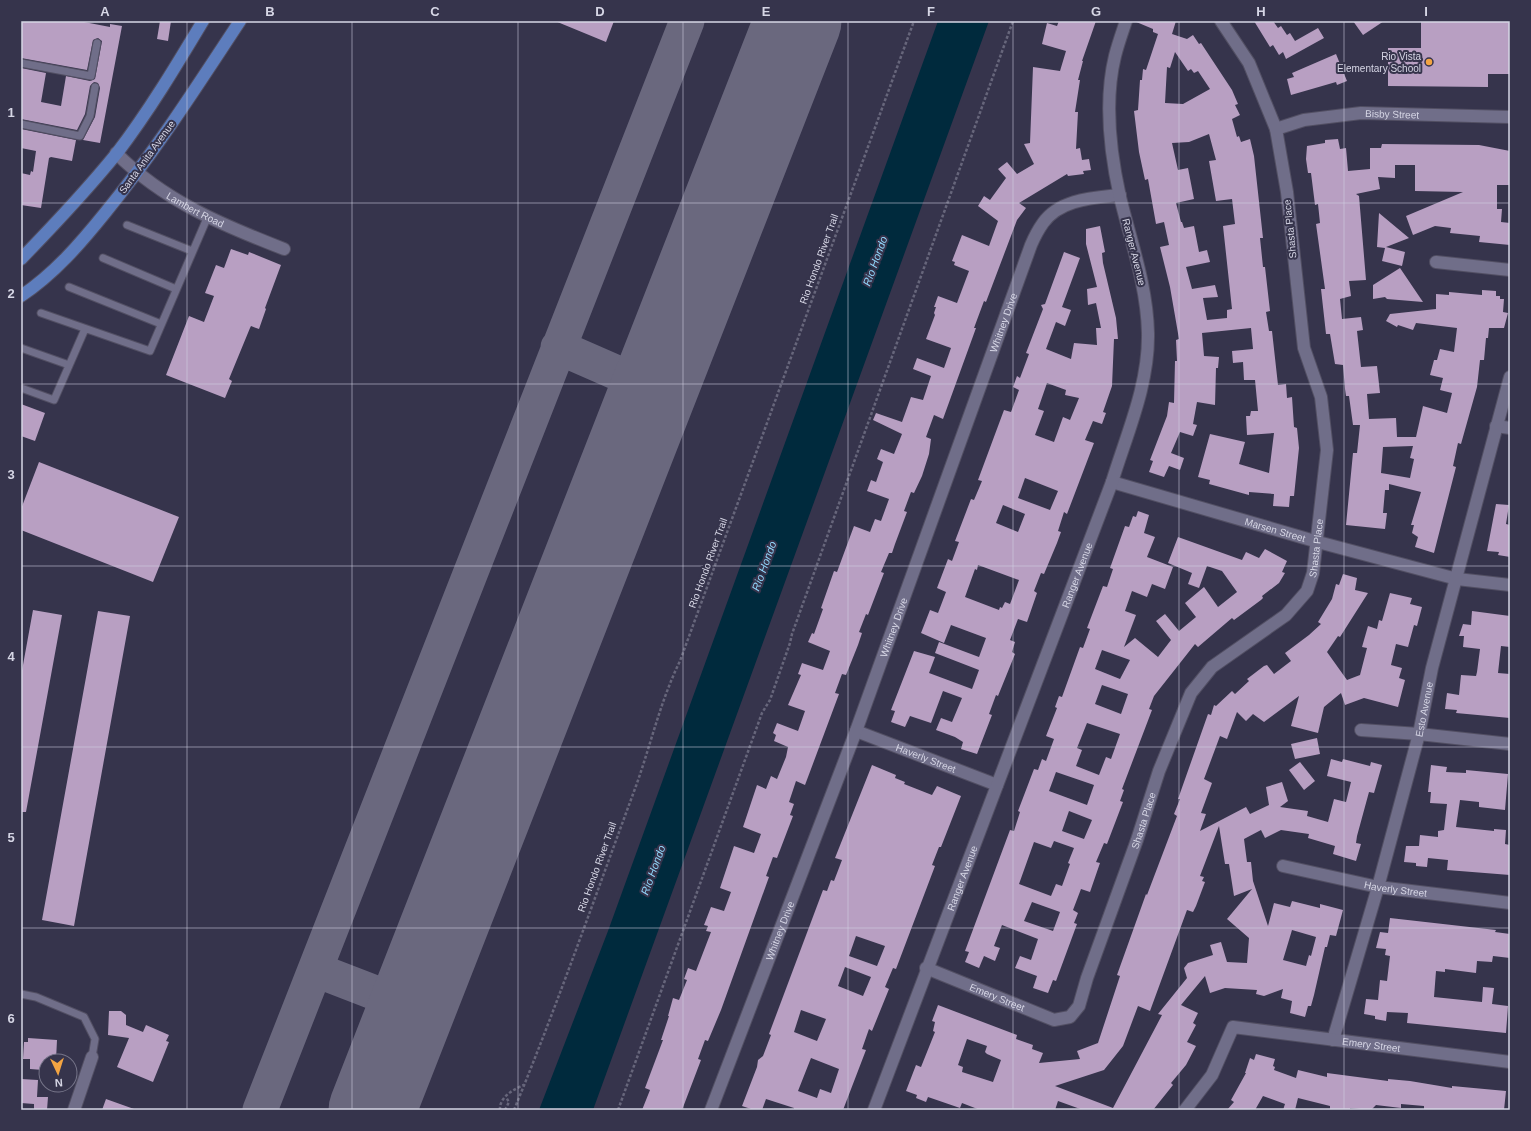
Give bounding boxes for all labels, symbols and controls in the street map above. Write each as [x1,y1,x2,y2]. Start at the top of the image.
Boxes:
text: A [100,4,110,19]
text: B [265,4,275,19]
text: C [430,4,440,19]
text: D [595,4,605,19]
text: E [762,4,771,19]
text: F [927,4,935,19]
text: G [1091,4,1101,19]
text: H [1256,4,1266,19]
text: I [1424,4,1428,19]
place label: Rio Vista Elementary School [1337,51,1421,74]
marker: Rio Vista Elementary School [1424,57,1434,67]
text: 1 [7,105,15,120]
street label: Bisby Street [1365,108,1419,120]
street label: Santa Anita Avenue [117,118,177,195]
street label: Lambert Road [165,190,226,229]
street label: Shasta Place [1281,199,1299,259]
street label: Rio Hondo River Trail [798,212,840,306]
street label: Ranger Avenue [1120,217,1148,287]
water label: Rio Hondo [860,235,890,287]
text: 2 [7,286,15,301]
street label: Whitney Drive [987,291,1019,354]
text: 3 [7,467,15,482]
street label: Marsen Street [1244,515,1307,544]
street label: Rio Hondo River Trail [687,516,729,610]
street label: Shasta Place [1306,518,1325,579]
water label: Rio Hondo [749,540,779,592]
street label: Ranger Avenue [1059,541,1094,609]
street label: Whitney Drive [878,596,909,658]
text: 4 [7,649,15,664]
street label: Esto Avenue [1413,680,1435,738]
street label: Haverly Street [894,741,958,774]
street label: Shasta Place [1129,790,1158,850]
street label: Rio Hondo River Trail [576,820,618,914]
text: 5 [7,830,15,845]
water label: Rio Hondo [638,844,668,896]
street label: Ranger Avenue [945,844,979,912]
street label: Haverly Street [1363,879,1428,898]
street label: Whitney Drive [763,899,796,962]
street label: Emery Street [968,981,1027,1013]
text: 6 [7,1011,15,1026]
street label: Emery Street [1342,1035,1401,1054]
north arrow [38,1053,78,1093]
text: N [54,1077,63,1089]

